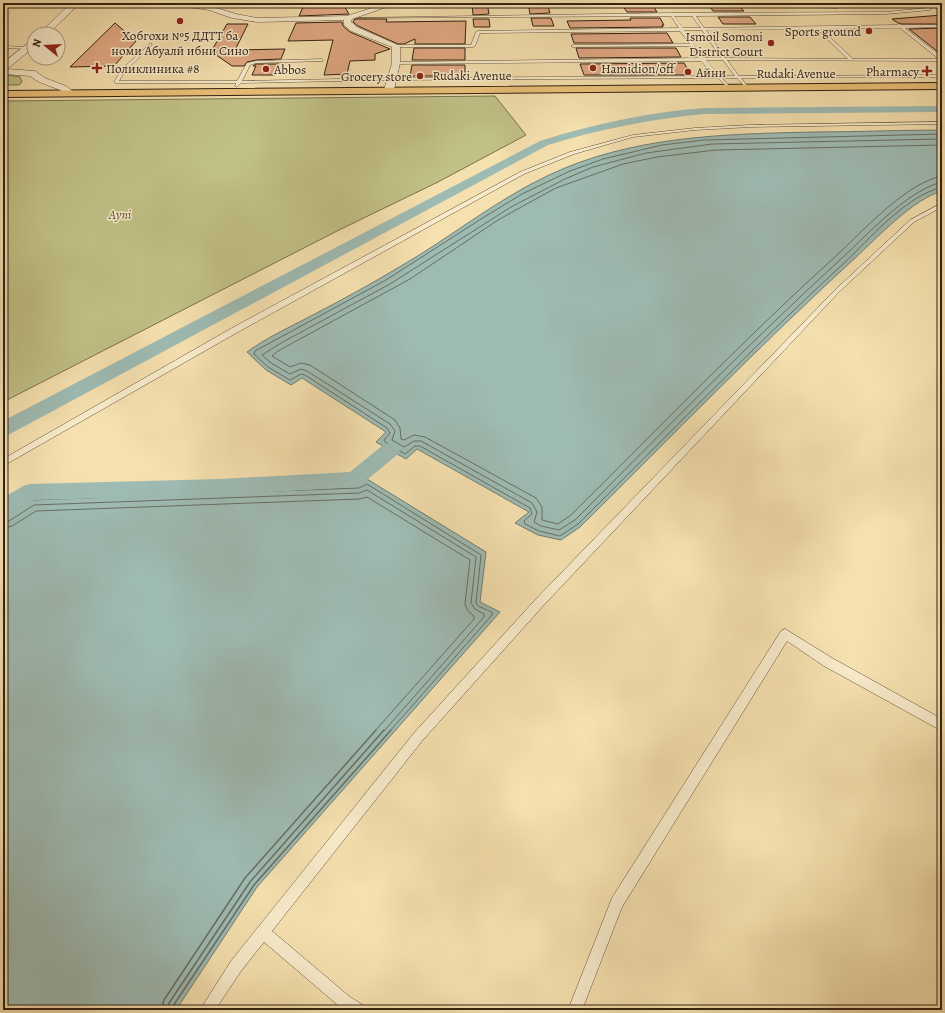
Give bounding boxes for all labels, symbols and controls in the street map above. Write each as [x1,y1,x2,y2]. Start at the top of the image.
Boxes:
marker: Хобгохи №5 ДДТТ ба номи Абуалй ибни Сино [175,16,185,26]
place label: Sports ground [785,23,861,40]
north arrow [26,26,66,66]
marker: Sports ground [864,26,874,36]
place label: Хобгохи №5 ДДТТ ба номи Абуалй ибни Сино [111,27,249,59]
place label: Ismoil Somoni District Court [685,28,764,60]
text: N [29,37,45,49]
marker: Ismoil Somoni District Court [766,38,776,48]
place label: Поликлиника #8 [106,60,199,77]
place label: Hamidion/off [601,60,676,77]
place label: Abbos [273,61,306,78]
marker: Поликлиника #8 [91,62,103,74]
marker: Hamidion/off [588,63,598,73]
place label: Pharmacy [866,63,919,80]
marker: Abbos [261,64,271,74]
place label: Айни [695,64,727,81]
street label: Rudaki Avenue [756,65,836,82]
marker: Pharmacy [922,66,932,76]
street label: Rudaki Avenue [432,67,512,84]
marker: Айни [683,67,693,77]
place label: Grocery store [341,68,412,85]
marker: Grocery store [415,71,425,81]
park label: Ayni [108,206,132,223]

